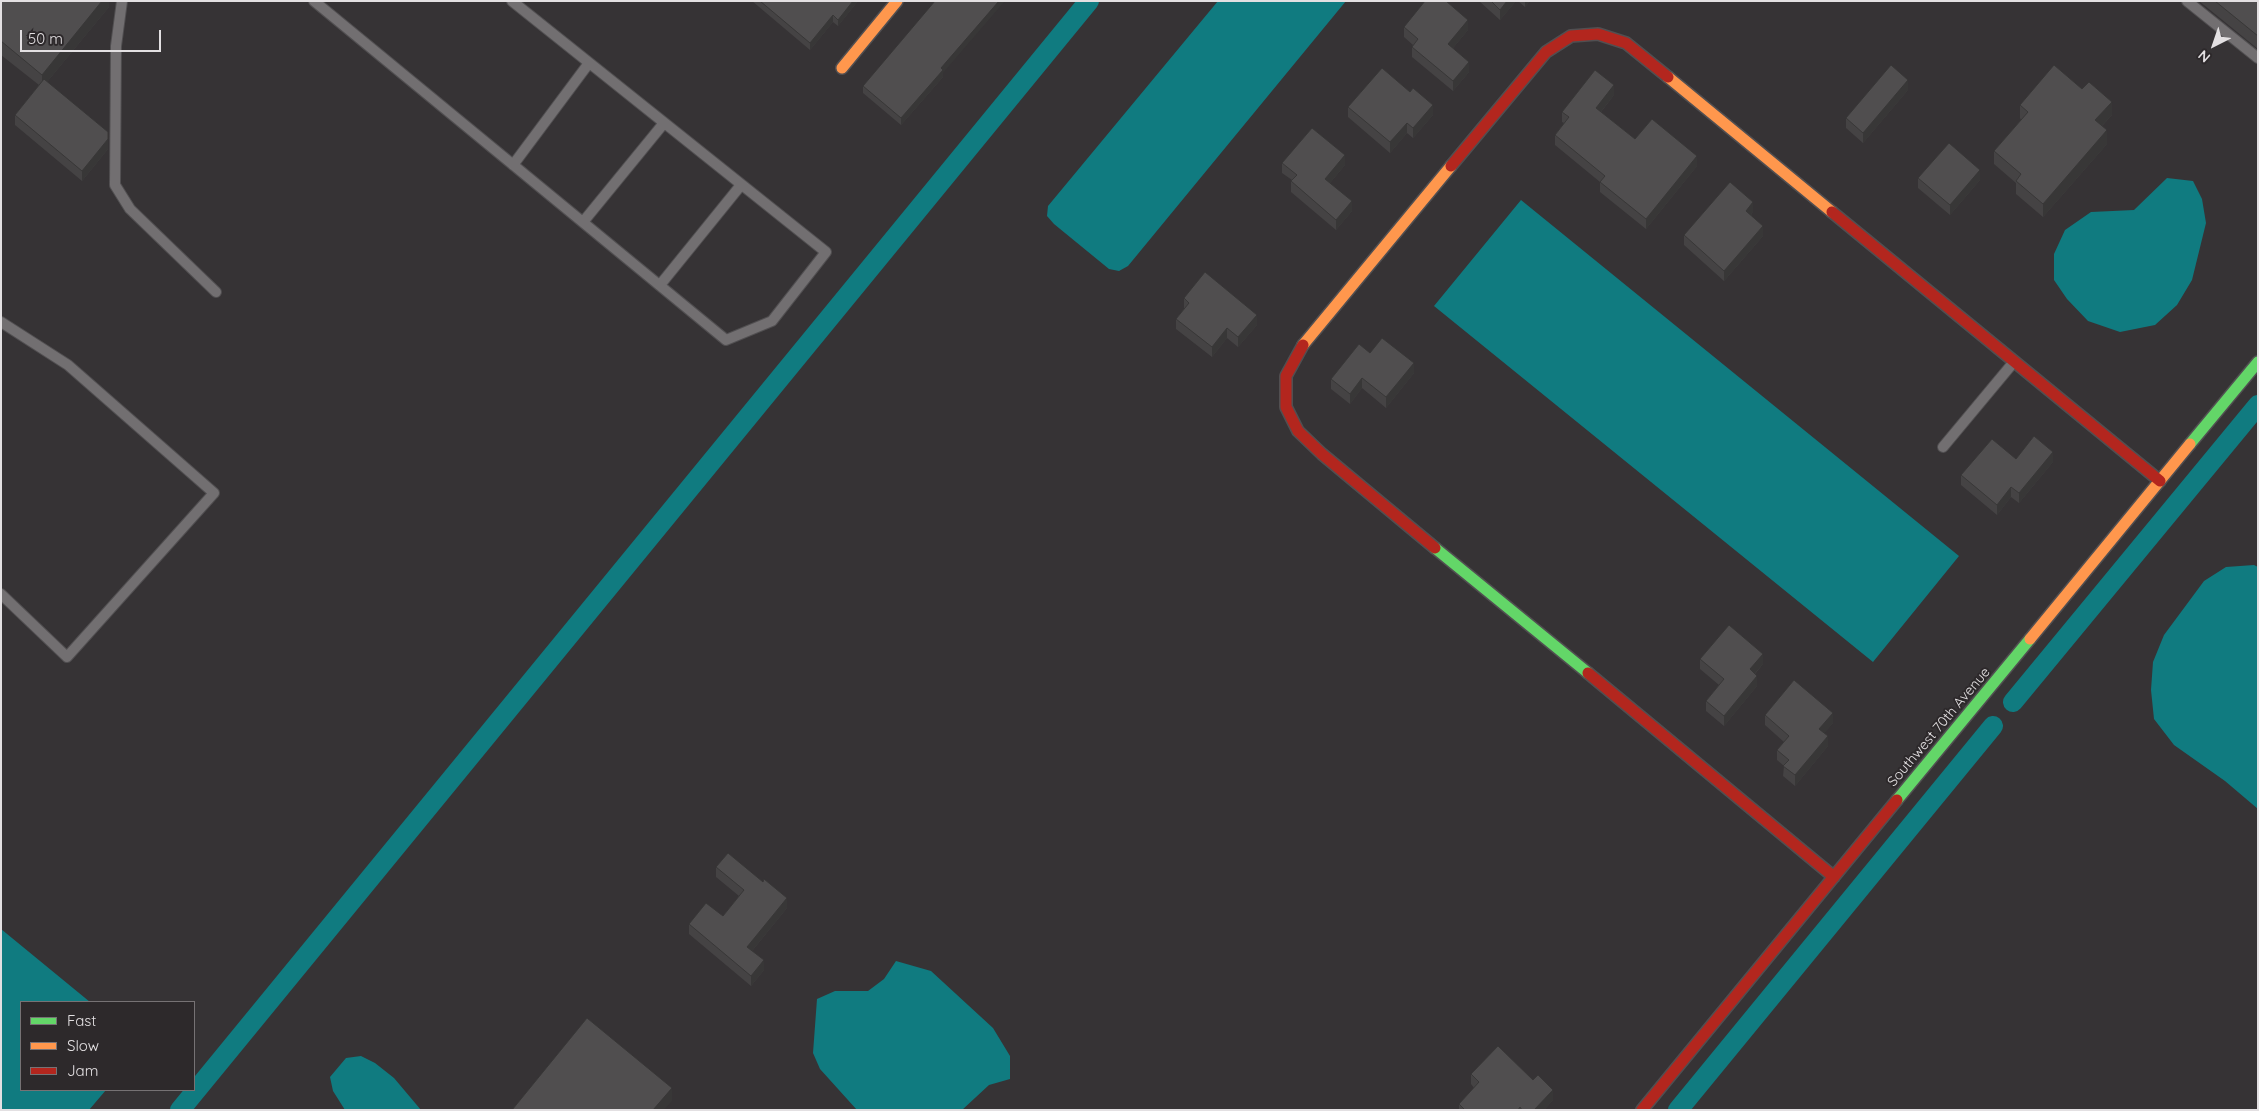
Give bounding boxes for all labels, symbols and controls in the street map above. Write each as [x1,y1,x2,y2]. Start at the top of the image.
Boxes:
scale bar [22,20,164,52]
north arrow [2189,20,2239,70]
text: 50 m [28,29,63,48]
text: N [2194,46,2214,66]
street label: Southwest 70th Avenue [1884,664,1994,790]
legend [20,1001,195,1091]
text: Fast [67,1011,96,1030]
text: Slow [67,1036,99,1055]
text: Jam [67,1061,98,1080]

